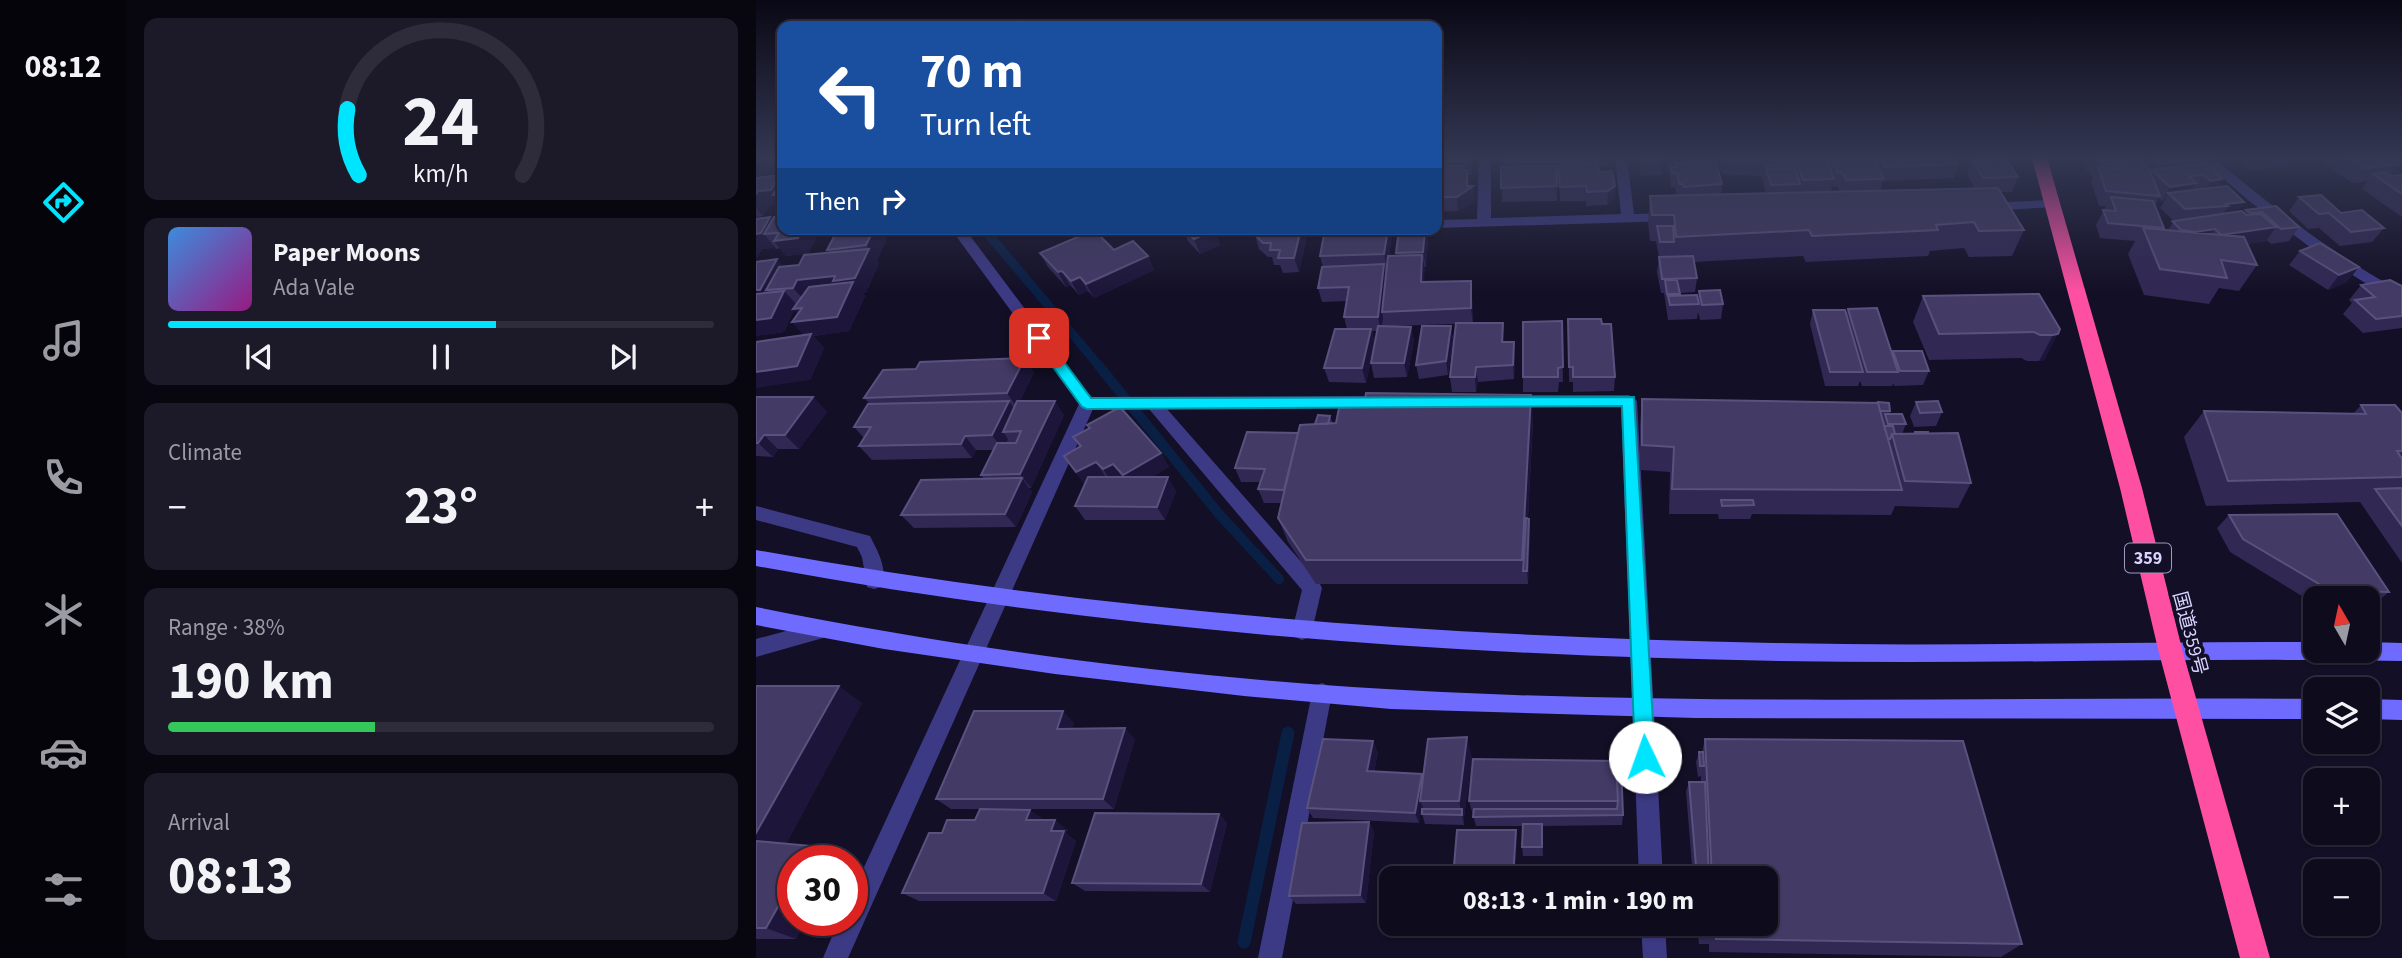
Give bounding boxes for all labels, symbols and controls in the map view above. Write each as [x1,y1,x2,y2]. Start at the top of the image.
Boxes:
text: 70 m [920,37,1024,107]
text: 08:12 [24,44,102,90]
icon: left [805,49,896,140]
text: 24 [403,70,479,174]
text: Turn left [920,102,1031,148]
text: km/h [413,156,469,192]
icon: directions [39,178,88,227]
icon: right [874,182,912,220]
text: Then [805,183,860,220]
text: Paper Moons [273,234,420,271]
text: Ada Vale [273,271,355,304]
pin [1009,308,1069,368]
icon: music [39,316,88,365]
icon: arrive [1020,319,1058,357]
icon: previous [240,338,278,376]
icon: pause [422,338,460,376]
icon: next [604,338,642,376]
text: Climate [168,436,242,469]
icon: phone [39,453,88,502]
text: 23° [404,470,478,544]
text: − [168,481,187,535]
text: + [695,481,714,535]
road number: 359 [2125,544,2171,572]
north arrow [2303,586,2380,663]
map controls [2303,586,2380,936]
street label: 国道359号 [2165,589,2214,678]
icon: climate [39,590,88,639]
text: Range · 38% [168,611,285,644]
text: 190 km [168,645,334,719]
button: layers [2303,677,2380,754]
position arrow [1608,720,1682,794]
icon: car [39,728,88,777]
button: + [2303,768,2380,845]
text: Arrival [168,806,230,839]
text: 08:13 [168,840,293,914]
speed limit sign: 30 [777,845,868,936]
button: − [2303,859,2380,936]
icon: filters [39,865,88,914]
text: 08:13 · 1 min · 190 m [1463,882,1694,919]

